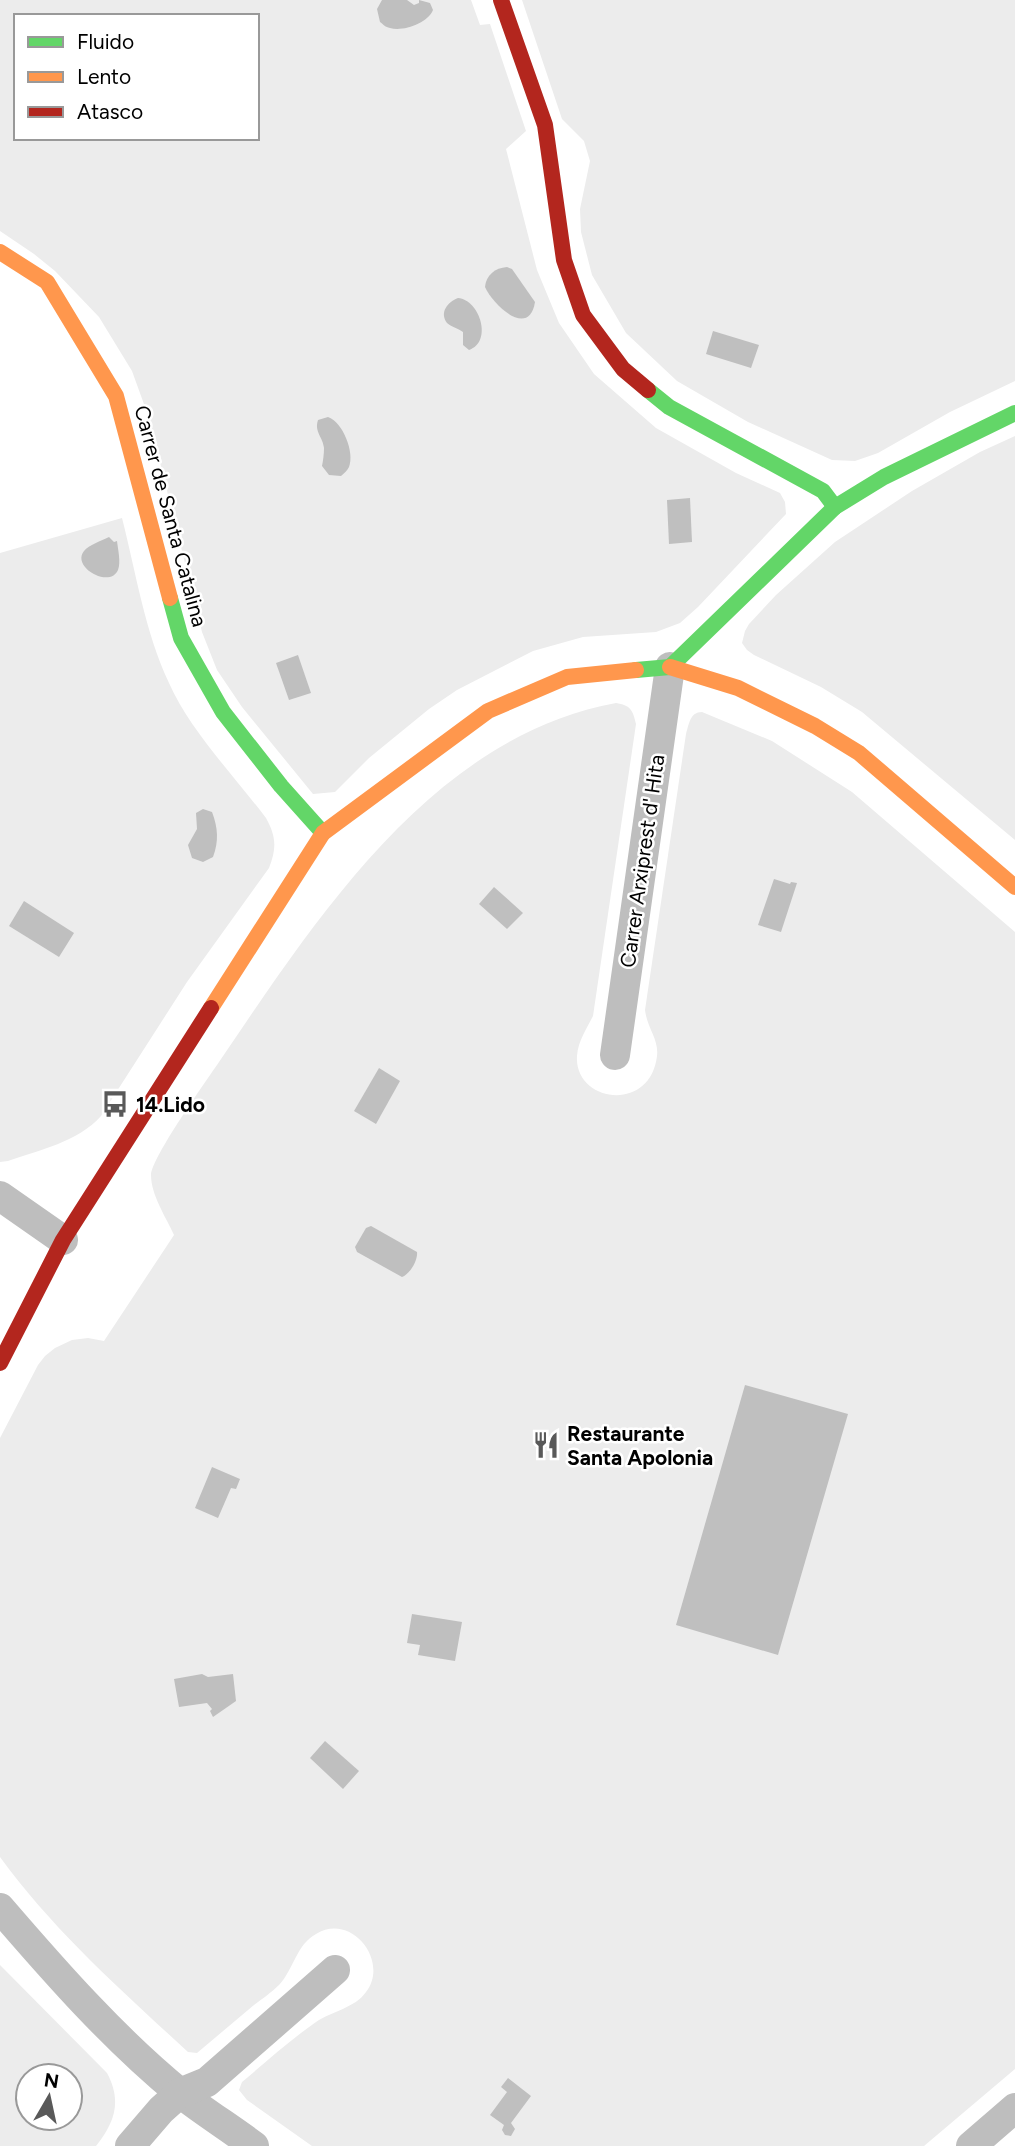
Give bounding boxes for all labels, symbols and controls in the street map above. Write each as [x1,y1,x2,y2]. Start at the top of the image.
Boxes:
legend [14,14,259,140]
text: Fluido [77,29,134,54]
text: Lento [77,64,131,89]
text: Atasco [77,99,143,124]
street label: Carrer de Santa Catalina [129,403,213,629]
street label: Carrer Arxiprest d' Hita [615,753,669,969]
bus stop icon: 14.Lido [100,1089,130,1119]
place label: 14.Lido [136,1092,205,1117]
place label: Restaurante Santa Apolonia [567,1421,713,1470]
restaurant icon: Restaurante Santa Apolonia [531,1430,561,1460]
north arrow [14,2062,84,2132]
text: N [43,2068,61,2093]

